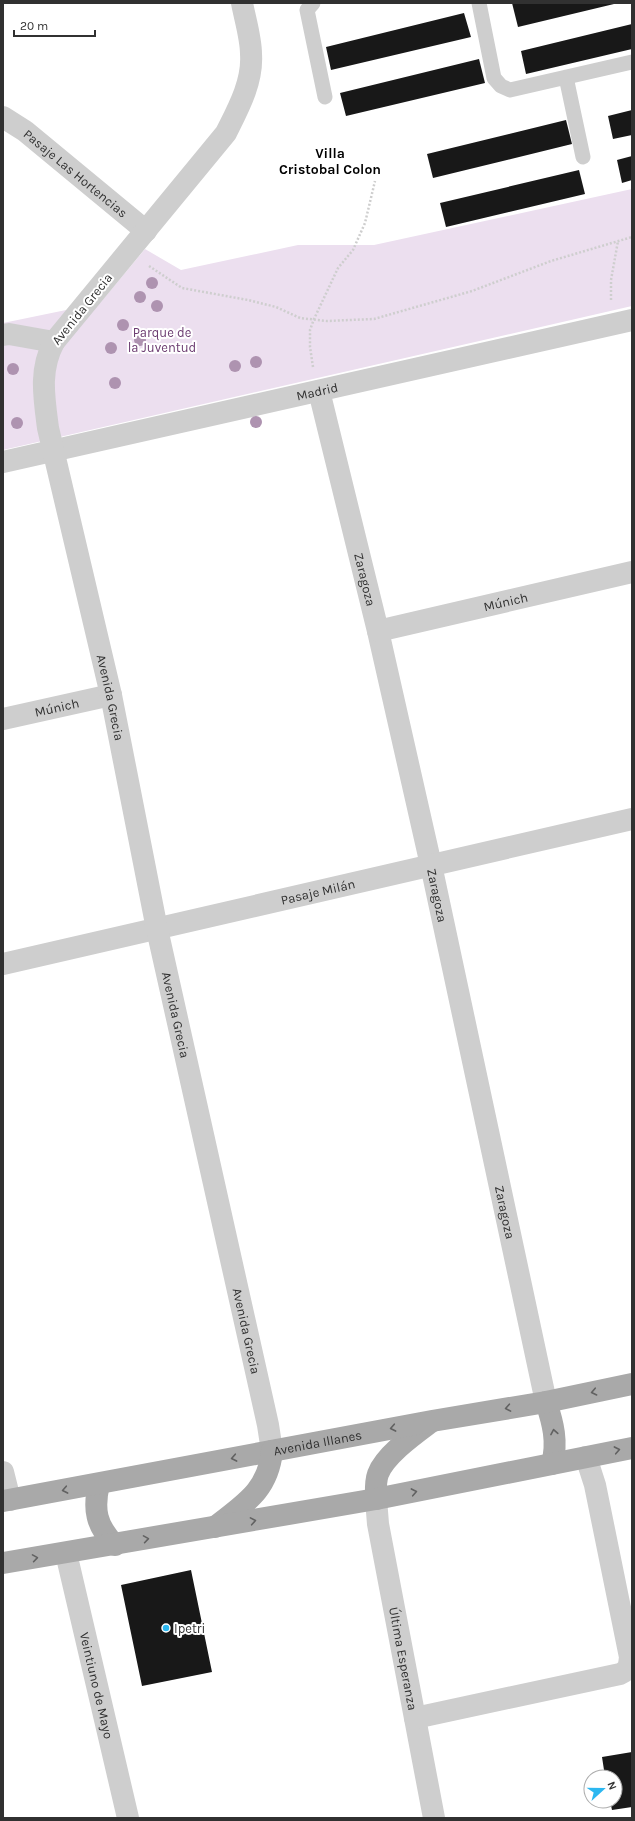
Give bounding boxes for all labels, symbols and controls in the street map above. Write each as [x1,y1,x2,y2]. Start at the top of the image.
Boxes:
scale bar [14,12,95,38]
text: 20 m [20,19,48,33]
street label: Pasaje Las Hortencias [21,126,131,220]
district label: Villa Cristobal Colon [279,145,381,178]
street label: Avenida Grecia [49,270,115,348]
park label: Parque de la Juventud [128,325,196,355]
street label: Madrid [295,379,339,403]
street label: Zaragoza [352,551,379,608]
street label: Múnich [482,589,529,614]
street label: Avenida Grecia [94,653,127,742]
street label: Múnich [33,695,80,719]
street label: Zaragoza [424,867,451,923]
street label: Pasaje Milán [279,876,356,907]
street label: Avenida Grecia [159,970,193,1059]
street label: Zaragoza [492,1184,518,1240]
street label: Avenida Grecia [230,1287,264,1375]
one-way arrow [591,1387,597,1395]
one-way arrow [505,1403,511,1412]
one-way arrow [390,1424,397,1432]
street label: Avenida Illanes [272,1427,363,1458]
one-way arrow [550,1429,559,1435]
one-way arrow [614,1447,620,1455]
one-way arrow [231,1454,237,1462]
one-way arrow [62,1485,68,1494]
one-way arrow [411,1488,417,1496]
one-way arrow [250,1518,256,1526]
one-way arrow [143,1536,149,1544]
one-way arrow [32,1554,38,1563]
street label: Última Esperanza [386,1605,421,1711]
place label: Ipetri [174,1621,205,1636]
marker: Ipetri [161,1623,171,1633]
street label: Veintiuno de Mayo [77,1631,117,1740]
north arrow [583,1769,623,1809]
text: N [604,1780,619,1792]

